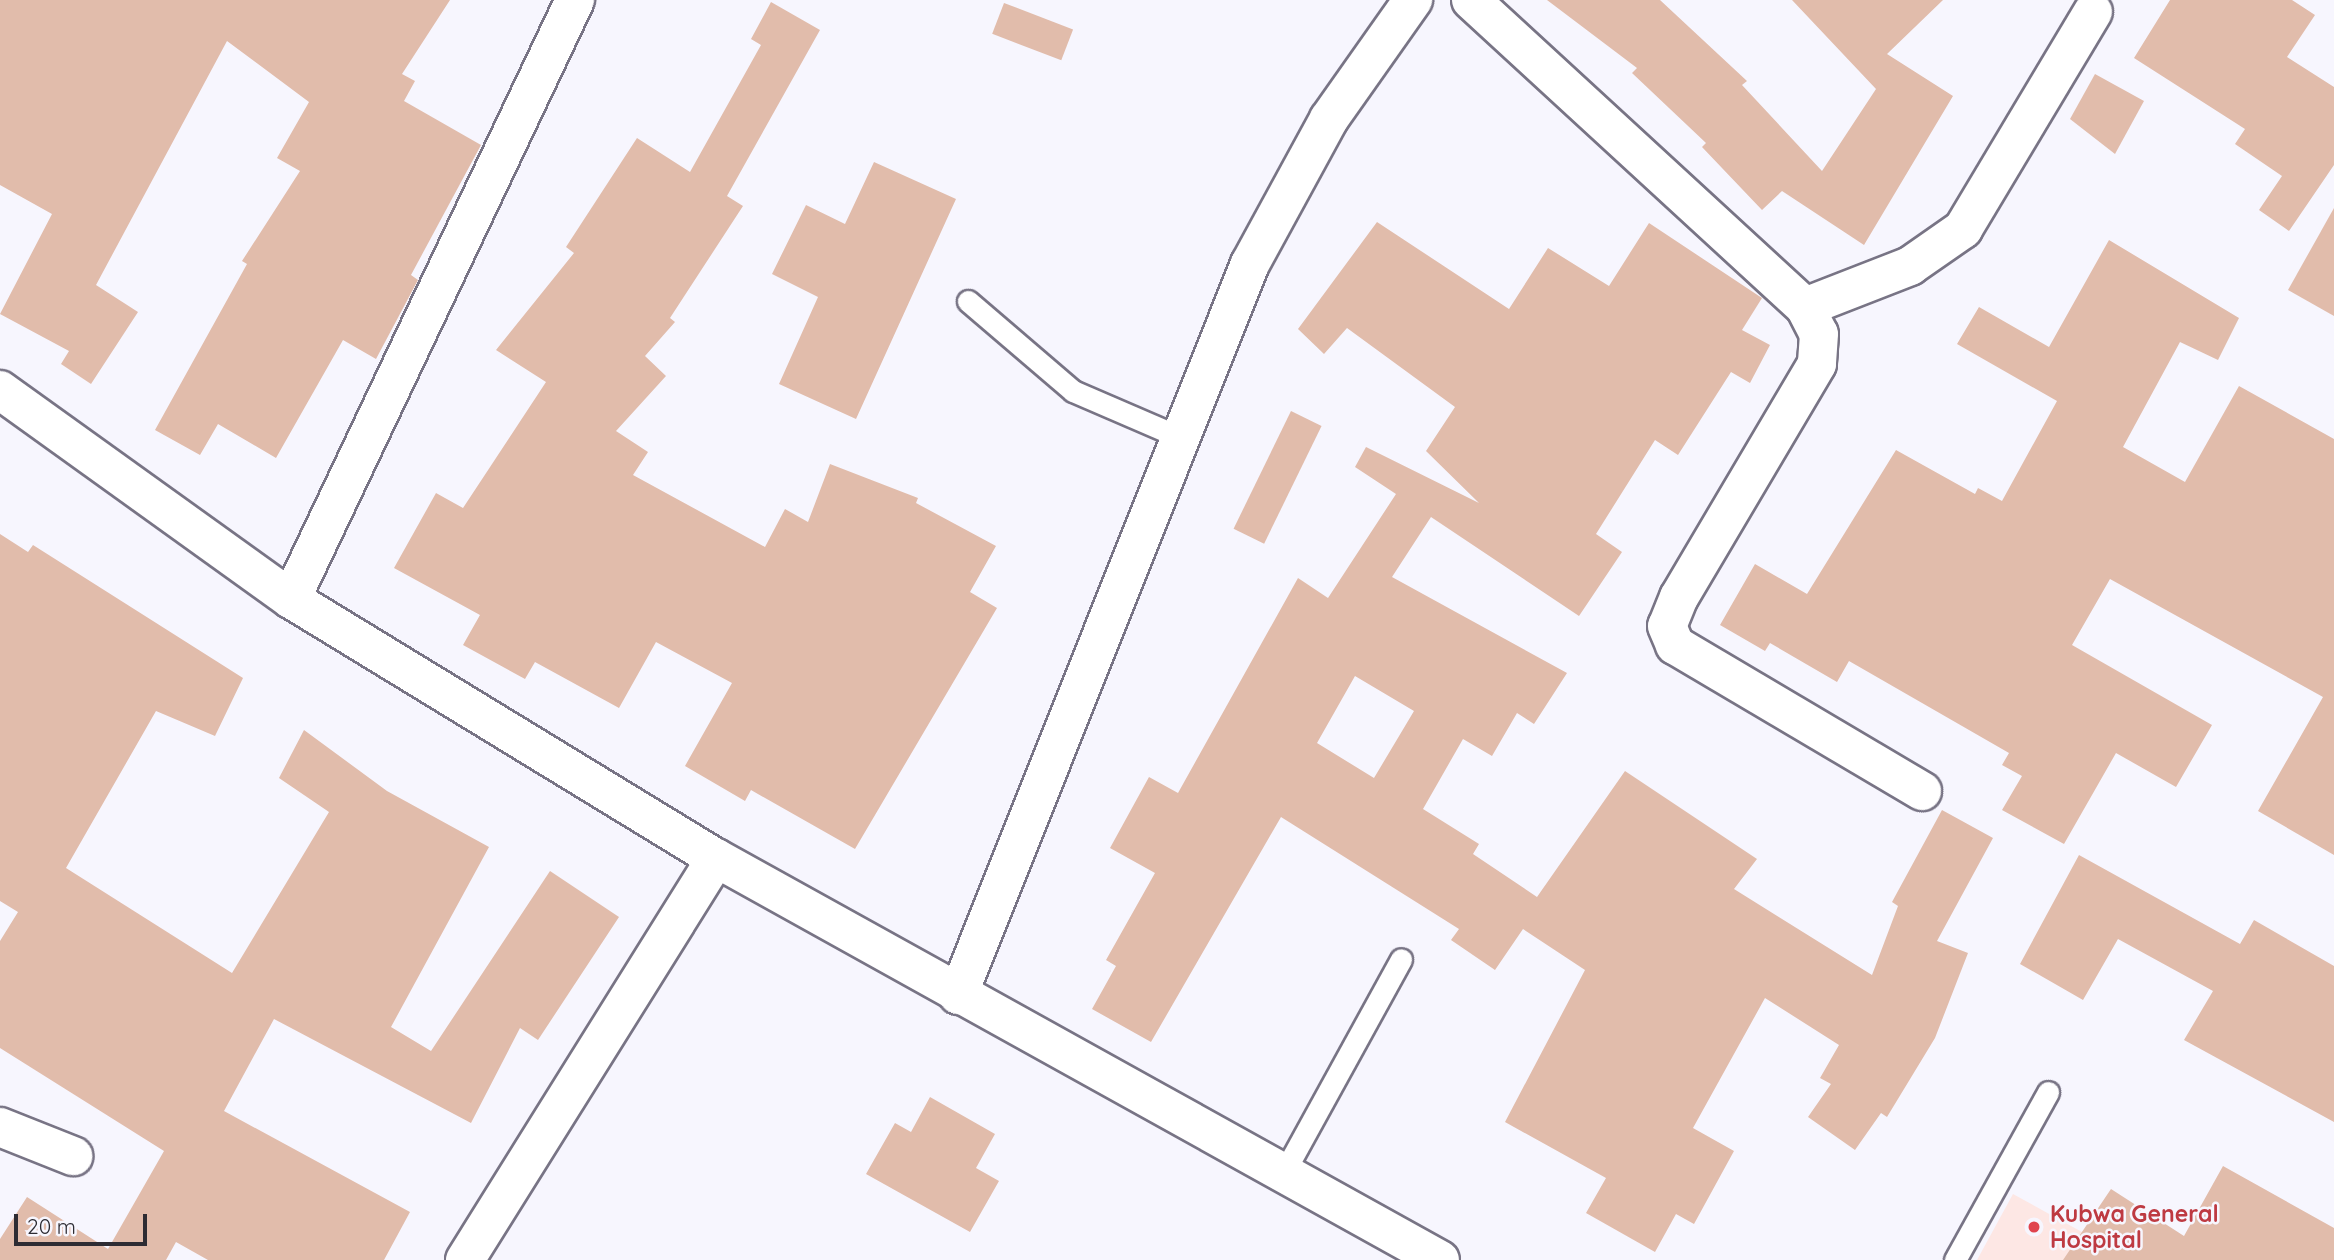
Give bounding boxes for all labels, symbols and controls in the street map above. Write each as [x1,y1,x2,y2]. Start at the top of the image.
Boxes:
scale bar [18,1200,150,1244]
place label: Kubwa General Hospital [2050,1200,2219,1254]
text: 20 m [27,1213,76,1239]
marker: Kubwa General Hospital [2024,1217,2044,1237]

